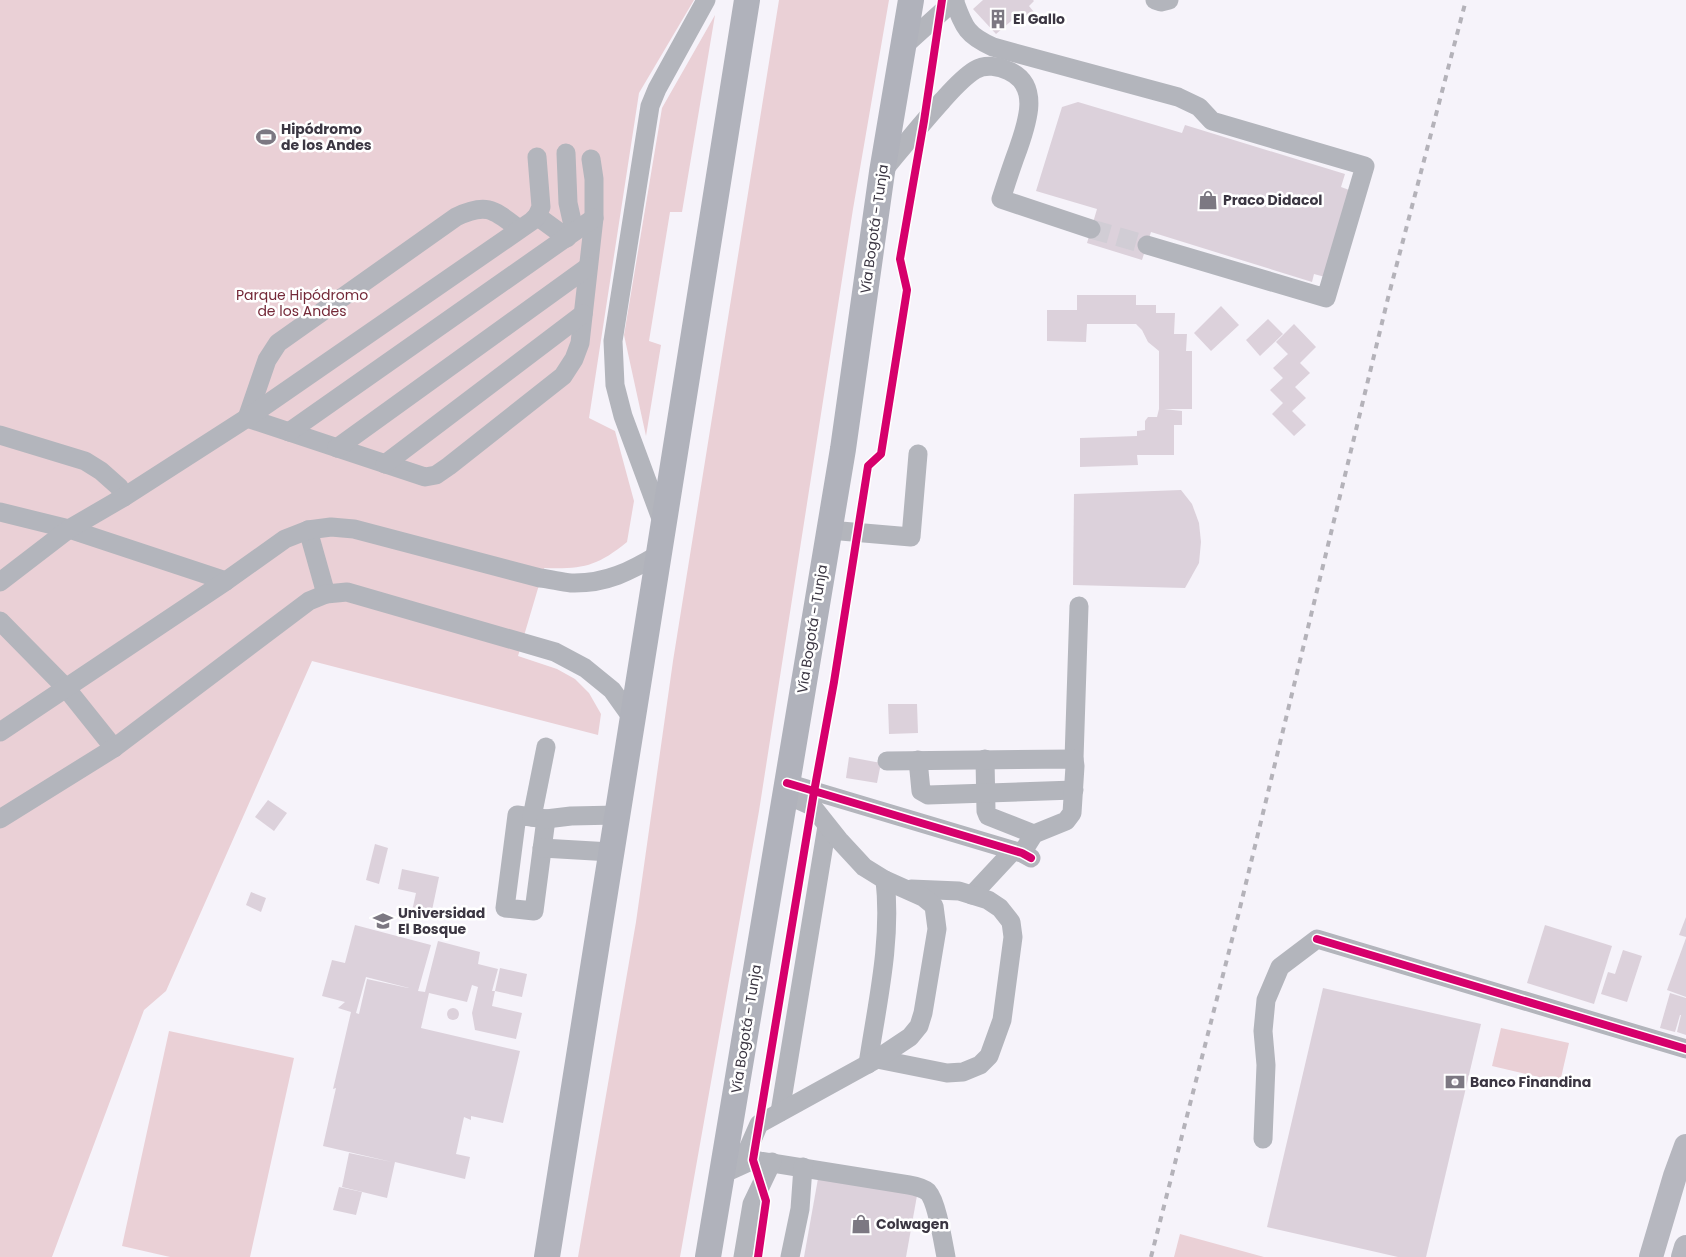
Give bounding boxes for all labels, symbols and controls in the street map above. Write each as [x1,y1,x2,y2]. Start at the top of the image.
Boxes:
building icon: El Gallo [987,8,1009,30]
place label: El Gallo [1013,9,1065,29]
place label: Hipódromo de los Andes [281,119,372,155]
sports icon: Hipódromo de los Andes [255,126,277,148]
street label: Vía Bogotá - Tunja [855,163,893,295]
shop icon: Praco Didacol [1197,189,1219,211]
place label: Praco Didacol [1223,190,1322,210]
park label: Parque Hipódromo de los Andes [236,285,368,321]
street label: Vía Bogotá - Tunja [792,563,832,695]
place label: Universidad El Bosque [398,903,485,939]
school or university icon: Universidad El Bosque [372,910,394,932]
street label: Vía Bogotá - Tunja [726,963,766,1095]
bank icon: Banco Finandina [1444,1071,1466,1093]
place label: Banco Finandina [1470,1072,1591,1092]
shop icon: Colwagen [850,1213,872,1235]
place label: Colwagen [876,1214,949,1234]

